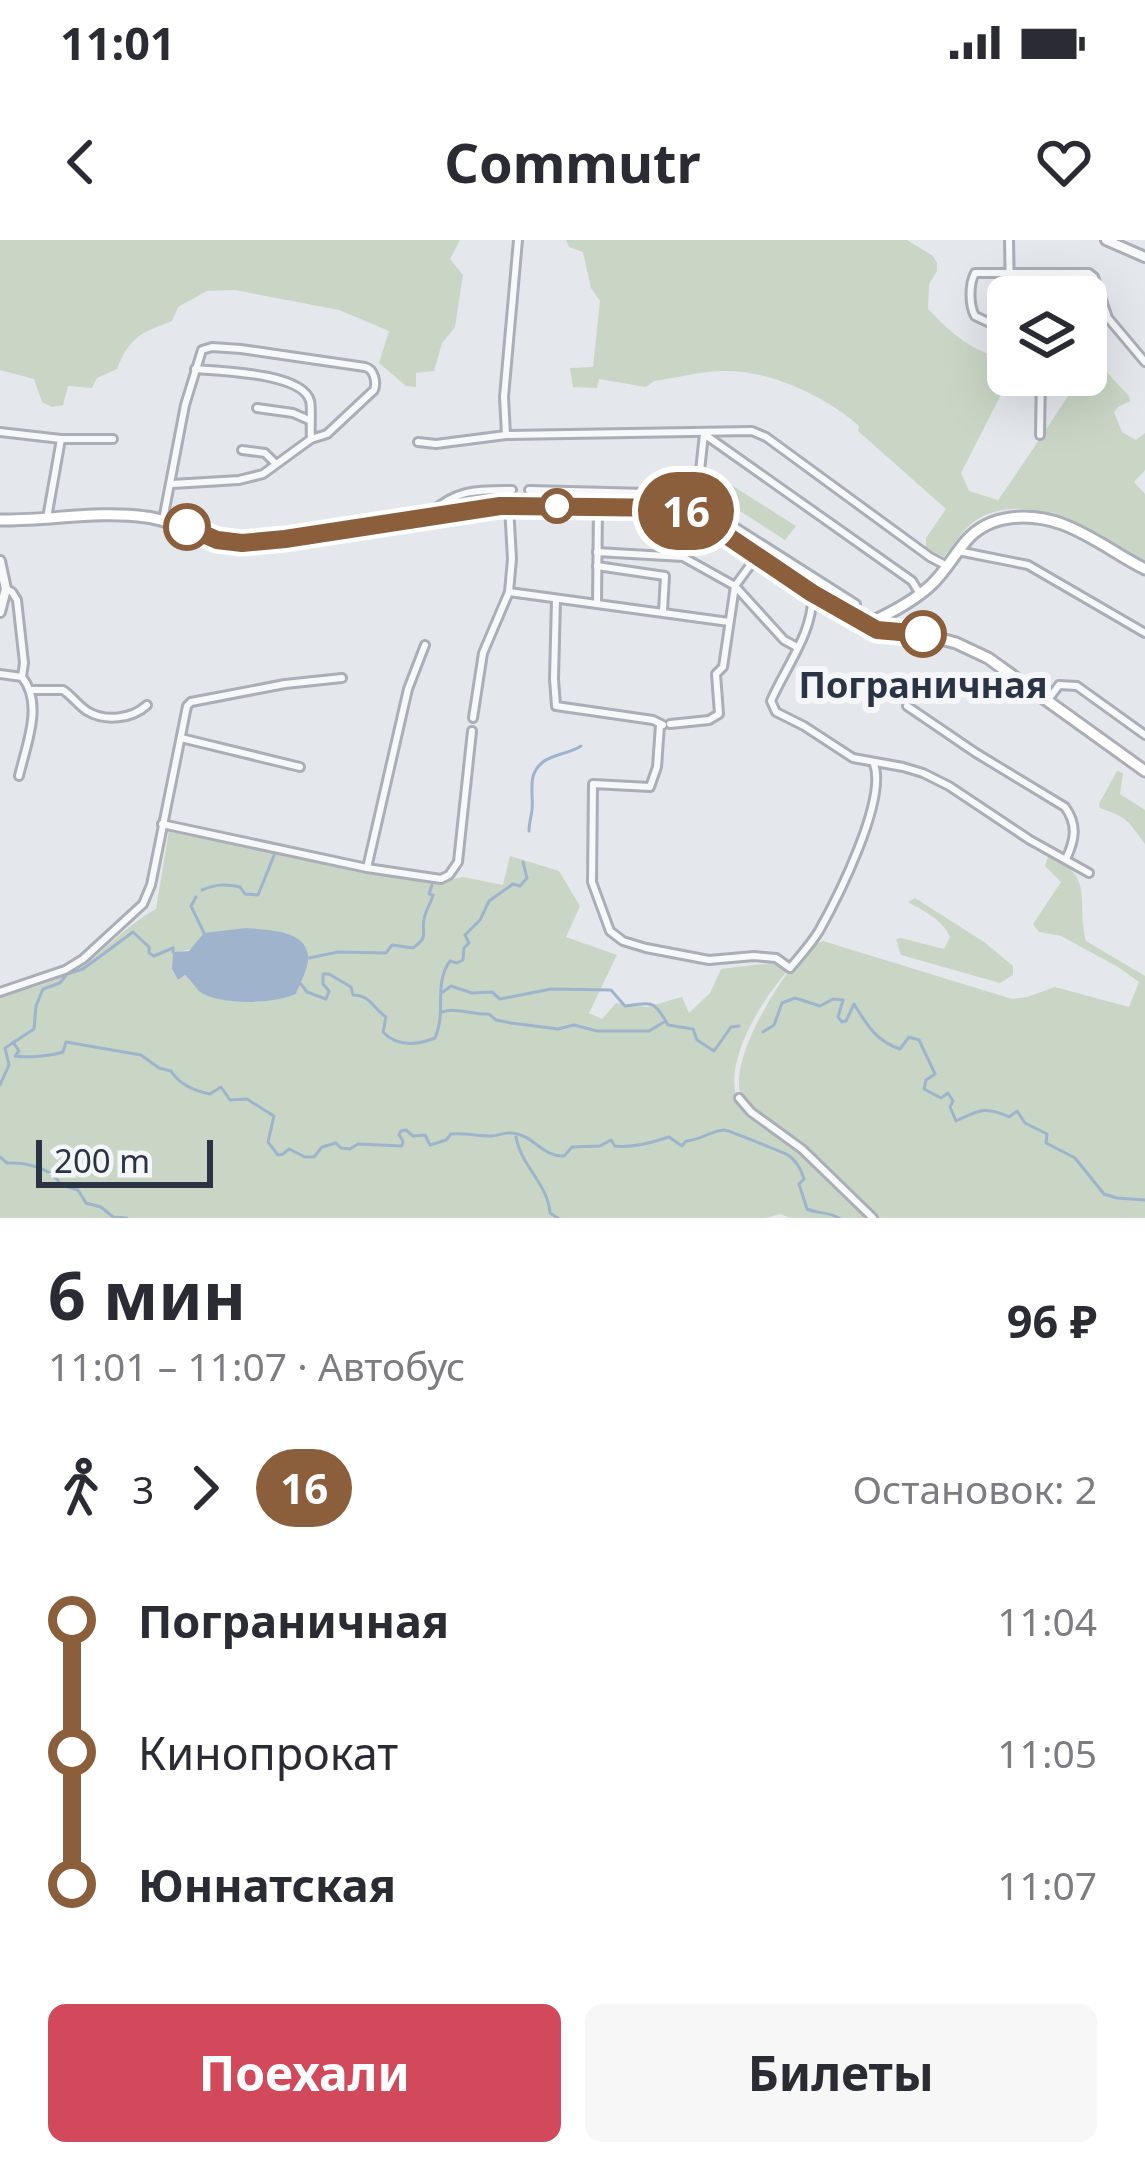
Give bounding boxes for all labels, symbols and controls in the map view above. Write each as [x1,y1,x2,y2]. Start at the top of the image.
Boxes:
text: 11:01 [60,12,176,73]
text: Commutr [444,125,701,199]
icon: back [48,129,114,195]
icon: heart [1031,129,1097,195]
map controls [987,276,1107,396]
button: layers [987,276,1107,396]
line badge: 16 [632,472,740,550]
text: 16 [662,482,710,539]
unlabelled marker [541,490,573,522]
unlabelled marker [165,505,209,549]
marker: Пограничная [901,612,945,656]
place label: Пограничная [799,660,1047,709]
scale bar [36,1134,213,1187]
text: 200 m [54,1138,150,1183]
text: 6 мин [48,1249,246,1339]
text: 96 ₽ [1007,1290,1097,1351]
text: 11:01 – 11:07 · Автобус [48,1339,465,1392]
icon: walk [48,1455,114,1521]
icon: forward [172,1455,238,1521]
text: 16 [280,1459,328,1516]
text: 3 [132,1462,154,1515]
text: Остановок: 2 [852,1462,1097,1515]
text: Пограничная [138,1590,449,1651]
text: 11:04 [997,1594,1097,1647]
text: Кинопрокат [138,1722,398,1783]
text: 11:05 [997,1726,1097,1779]
text: Юннатская [138,1854,396,1915]
text: 11:07 [997,1858,1097,1911]
button: Поехали [48,2004,561,2142]
button: Билеты [585,2004,1097,2142]

